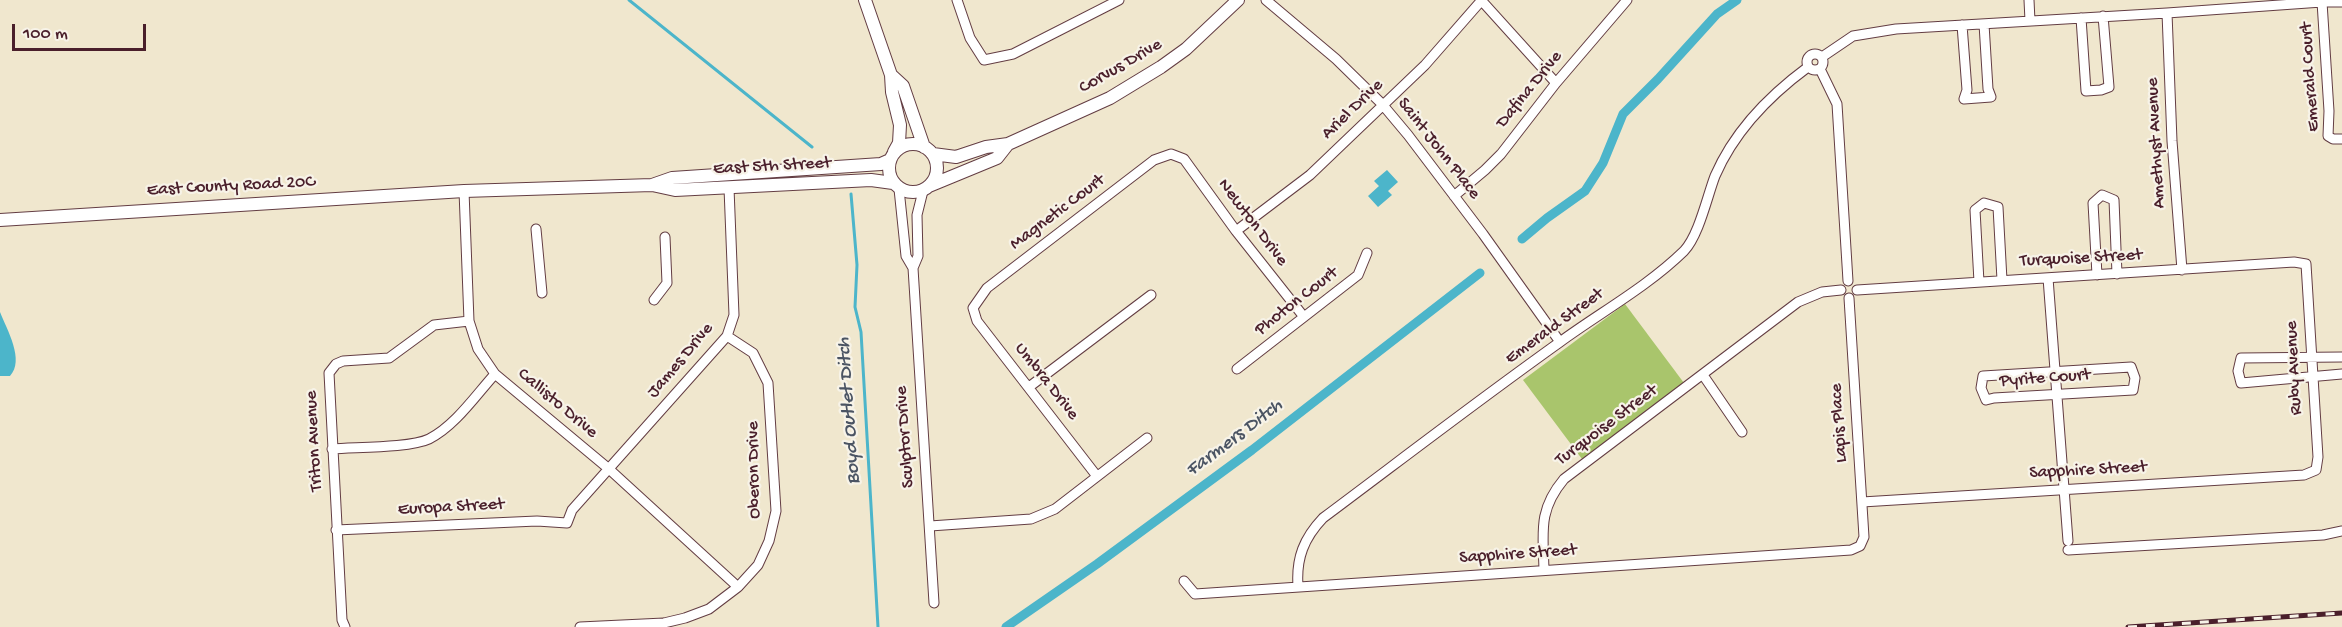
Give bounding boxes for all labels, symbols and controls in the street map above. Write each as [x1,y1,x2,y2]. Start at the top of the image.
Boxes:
scale bar [15,12,148,50]
street label: Emerald Court [2296,22,2326,132]
text: 100 m [23,24,68,45]
street label: Corvus Drive [1076,35,1166,99]
street label: Dafina Drive [1492,47,1568,133]
street label: Ariel Drive [1318,75,1388,145]
street label: Amethyst Avenue [2143,77,2171,209]
street label: Saint John Place [1392,94,1484,204]
street label: East 5th Street [712,153,832,181]
street label: Magnetic Court [1006,170,1110,256]
street label: East County Road 20C [146,172,316,202]
street label: Newton Drive [1212,175,1292,271]
street label: Turquoise Street [2019,245,2143,273]
street label: Photon Court [1251,263,1343,341]
street label: Emerald Street [1502,284,1608,370]
street label: James Drive [643,319,719,403]
street label: Ruby Avenue [2282,320,2308,416]
water label: Boyd Outlet Ditch [833,337,867,485]
street label: Umbra Drive [1009,339,1083,425]
street label: Callisto Drive [512,364,602,444]
street label: Pyrite Court [1999,365,2091,393]
street label: Turquoise Street [1552,381,1662,471]
street label: Lapis Place [1826,383,1854,463]
street label: Sculptor Drive [892,385,920,489]
street label: Triton Avenue [302,390,328,492]
water label: Farmers Ditch [1182,395,1288,483]
street label: Oberon Drive [743,421,767,519]
street label: Sapphire Street [2029,457,2147,485]
street label: Europa Street [397,494,505,522]
street label: Sapphire Street [1459,540,1577,570]

